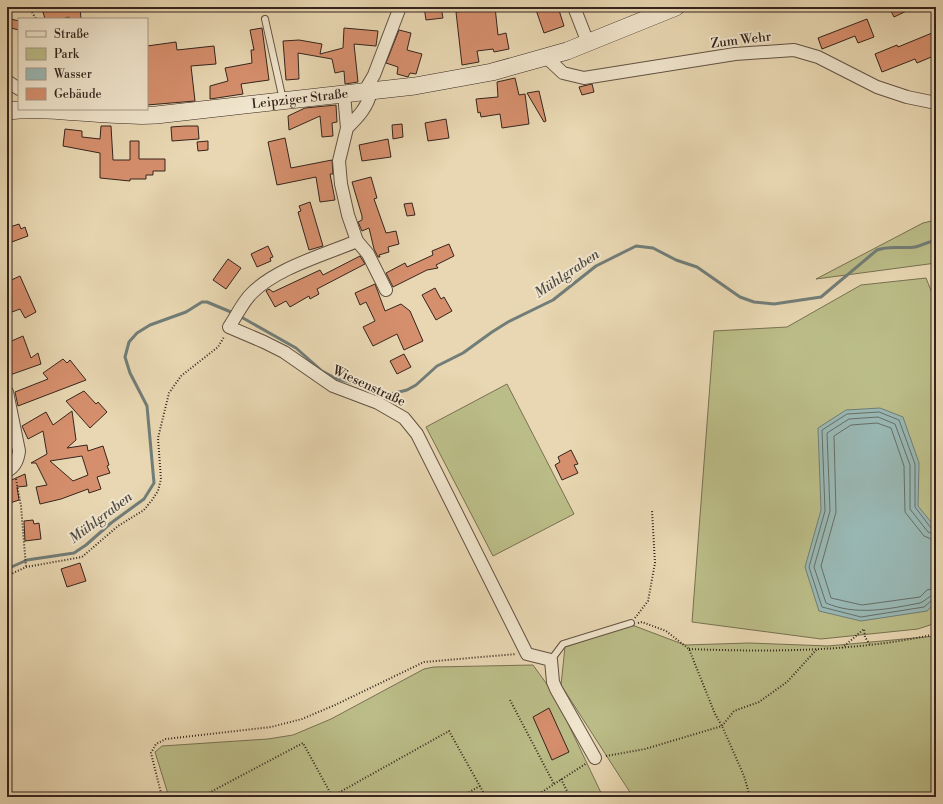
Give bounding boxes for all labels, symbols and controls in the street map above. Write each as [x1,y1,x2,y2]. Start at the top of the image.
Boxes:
legend [18,18,148,110]
text: Straße [54,27,89,42]
street label: Zum Wehr [710,28,773,52]
text: Park [54,47,80,62]
text: Wasser [53,67,92,82]
street label: Leipziger Straße [251,85,349,112]
text: Gebäude [54,87,102,102]
water label: Mühlgraben [531,245,603,302]
street label: Wiesenstraße [329,362,408,410]
water label: Mühlgraben [66,488,136,548]

